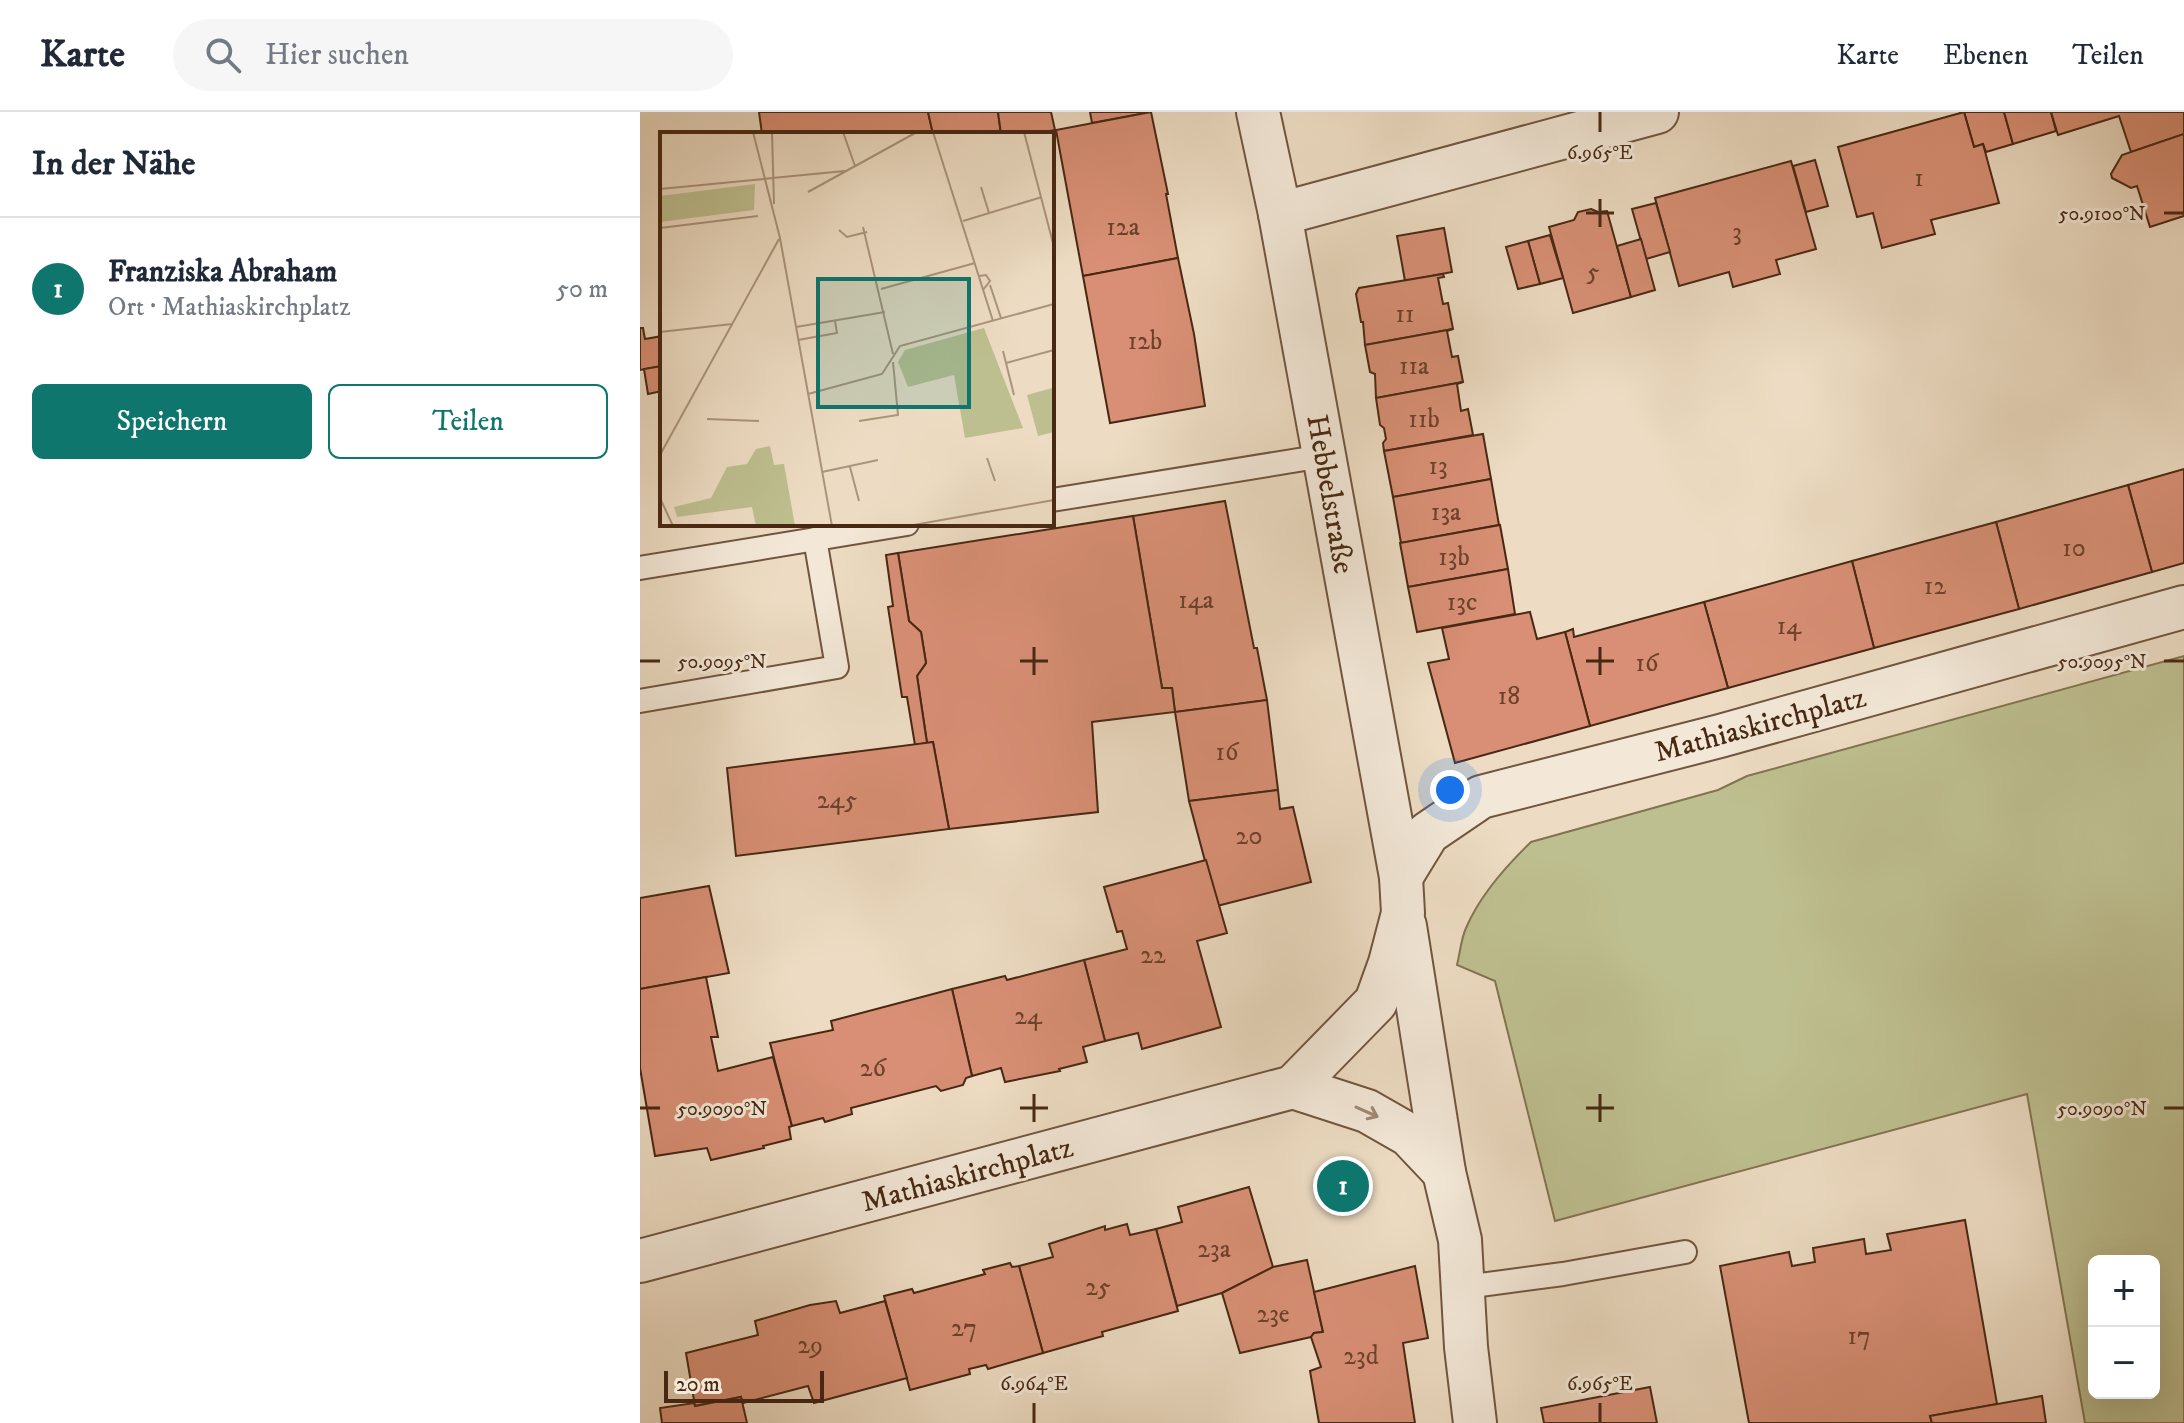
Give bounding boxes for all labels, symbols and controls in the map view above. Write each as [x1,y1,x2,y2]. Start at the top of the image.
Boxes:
search box [173,19,733,91]
text: Karte [40,31,125,79]
icon: search [201,33,245,77]
text: Hier suchen [265,37,409,74]
text: Karte [1836,38,1899,73]
text: Ebenen [1943,38,2028,73]
text: Teilen [2072,38,2144,73]
inset map [660,132,1054,526]
text: 6.965°E [1567,141,1633,166]
text: In der Nähe [32,143,195,185]
house number: 1 [1914,162,1924,195]
text: 50.9100°N [2059,202,2145,227]
house number: 12a [1106,211,1140,244]
house number: 3 [1732,216,1742,249]
text: Franziska Abraham [108,254,337,291]
house number: 5 [1587,256,1600,289]
text: 1 [53,273,63,306]
text: 50 m [556,273,608,306]
text: Ort · Mathiaskirchplatz [108,291,350,324]
house number: 11 [1395,298,1415,331]
house number: 12b [1128,325,1162,358]
house number: 11a [1399,350,1429,383]
button: Speichern [32,384,312,459]
button: Teilen [328,384,608,459]
house number: 11b [1408,403,1440,436]
street label: Hebbelstraße [1297,412,1362,577]
house number: 13 [1428,450,1448,483]
house number: 13a [1431,496,1461,529]
house number: 10 [2062,532,2086,565]
house number: 13b [1438,541,1470,574]
house number: 12 [1924,570,1946,603]
house number: 14a [1178,584,1214,617]
house number: 13c [1447,586,1477,619]
house number: 14 [1777,610,1802,643]
house number: 16 [1636,647,1660,680]
text: 50.9095°N [678,650,766,675]
text: 50.9095°N [2058,650,2146,675]
street label: Mathiaskirchplatz [1651,679,1870,771]
house number: 18 [1498,680,1520,713]
house number: 16 [1216,736,1240,769]
your location [1430,770,1470,810]
house number: 245 [817,784,857,817]
house number: 20 [1236,820,1262,853]
house number: 22 [1140,939,1166,972]
house number: 24 [1014,1000,1043,1033]
house number: 26 [860,1052,888,1085]
text: 50.9090°N [677,1097,767,1122]
text: 50.9090°N [2057,1097,2147,1122]
one-way arrow [1354,1106,1378,1121]
street label: Mathiaskirchplatz [858,1129,1077,1221]
pin: 1 [1317,1156,1369,1216]
house number: 23a [1197,1233,1231,1266]
map controls [2088,1255,2160,1399]
button: + [2088,1255,2160,1327]
house number: 25 [1085,1271,1111,1304]
house number: 23e [1256,1298,1290,1331]
house number: 27 [951,1312,977,1345]
house number: 17 [1847,1320,1871,1353]
button: − [2088,1327,2160,1399]
house number: 29 [797,1329,823,1362]
house number: 23d [1343,1340,1379,1373]
scale bar [664,1367,824,1403]
text: 20 m [676,1371,720,1398]
text: 6.964°E [1000,1372,1068,1397]
text: 6.965°E [1567,1372,1633,1397]

